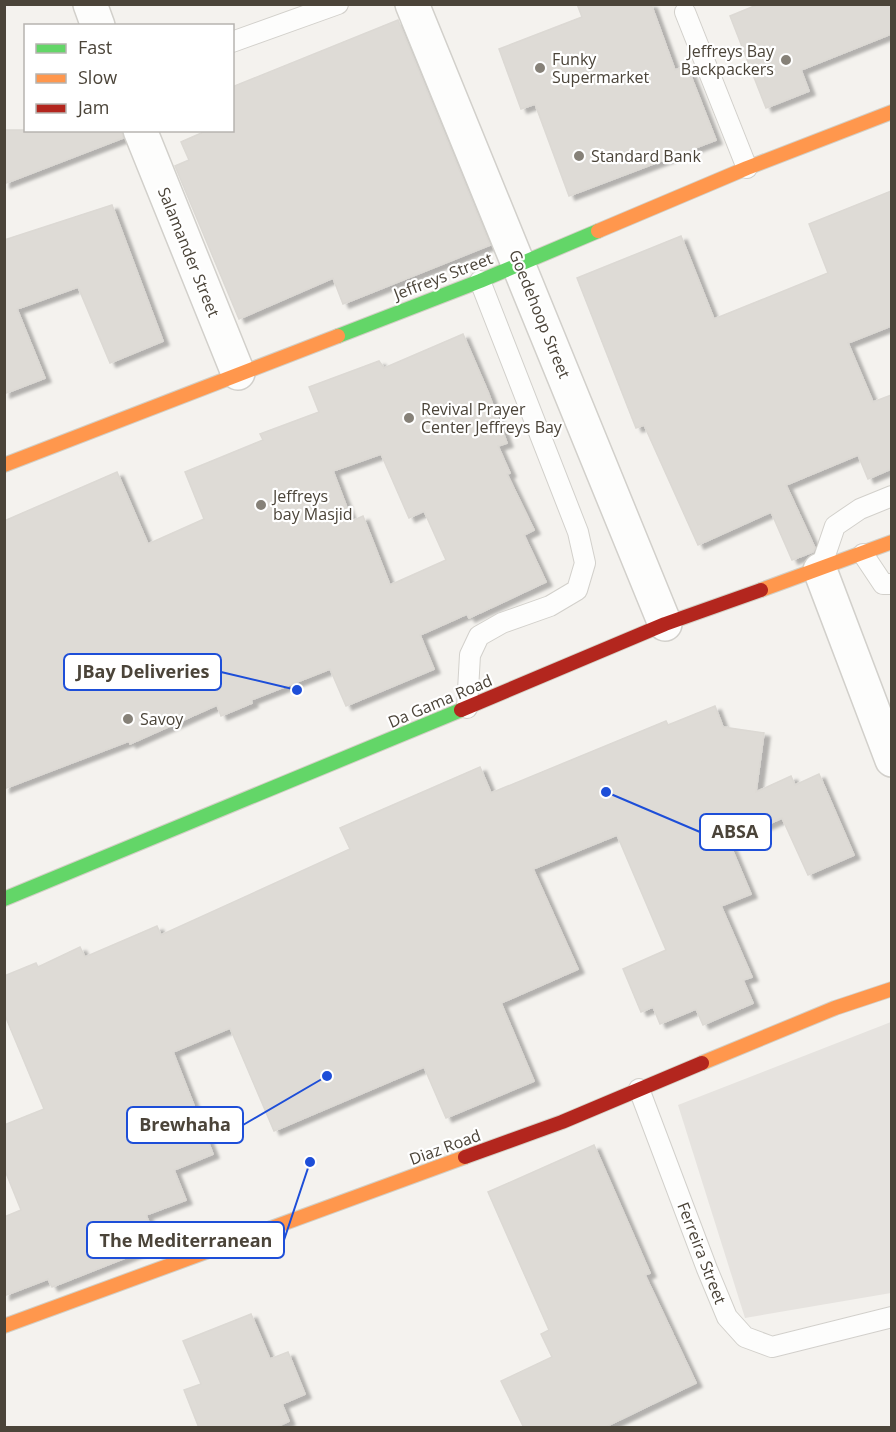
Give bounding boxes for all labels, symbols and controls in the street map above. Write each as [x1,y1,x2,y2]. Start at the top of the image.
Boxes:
legend [24,24,234,132]
text: Fast [78,35,112,59]
place label: Jeffreys Bay Backpackers [681,40,775,80]
place label: Funky Supermarket [552,48,650,88]
marker: Jeffreys Bay Backpackers [779,53,793,67]
marker: Funky Supermarket [533,61,547,75]
text: Slow [78,65,117,89]
text: Jam [76,95,110,119]
place label: Standard Bank [591,145,701,167]
marker: Standard Bank [572,149,586,163]
street label: Salamander Street [153,184,225,320]
street label: Goedehoop Street [504,246,576,382]
street label: Jeffreys Street [389,247,496,306]
place label: Revival Prayer Center Jeffreys Bay [421,398,563,438]
marker: Revival Prayer Center Jeffreys Bay [402,411,416,425]
place label: Jeffreys bay Masjid [271,485,353,525]
marker: Jeffreys bay Masjid [254,498,268,512]
callout: JBay Deliveries [64,654,221,690]
text: JBay Deliveries [75,659,210,683]
street label: Da Gama Road [385,669,495,733]
place label: Savoy [140,708,184,730]
marker: Savoy [121,712,135,726]
callout: ABSA [700,814,771,850]
text: ABSA [712,819,759,843]
callout: Brewhaha [127,1107,243,1143]
text: Brewhaha [139,1112,231,1136]
street label: Diaz Road [406,1124,484,1170]
street label: Ferreira Street [672,1199,732,1307]
callout: The Mediterranean [87,1222,284,1258]
text: The Mediterranean [100,1228,272,1252]

